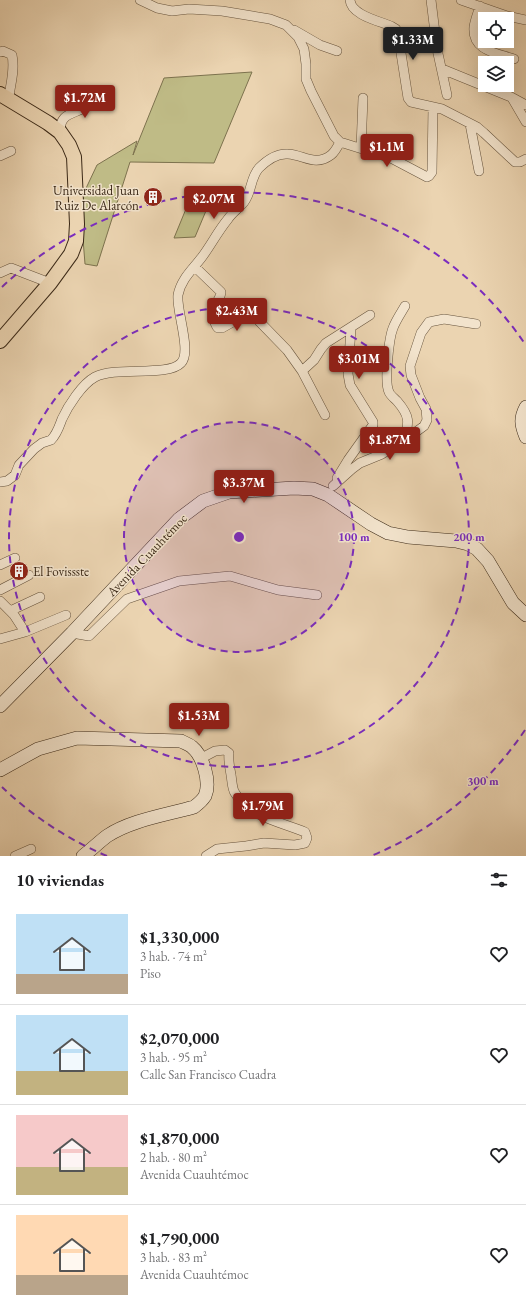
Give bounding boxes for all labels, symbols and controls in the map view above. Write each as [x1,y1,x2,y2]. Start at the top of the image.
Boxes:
map controls [478,12,514,92]
button: locate [478,12,514,48]
pin: $1.33M [380,27,446,61]
text: $1.33M [392,31,434,48]
button: layers [478,56,514,92]
pin: $1.72M [52,85,118,119]
text: $1.72M [64,89,106,106]
pin: $1.1M [359,134,415,168]
text: $1.1M [370,138,404,155]
place label: Universidad Juan Ruiz De Alarcón [53,182,139,214]
building icon: Universidad Juan Ruiz De Alarcón [142,186,164,208]
pin: $2.07M [181,186,247,220]
text: $2.07M [193,190,235,207]
pin: $2.43M [204,298,270,332]
text: $2.43M [216,302,258,319]
pin: $3.01M [326,346,392,380]
text: $3.01M [338,350,380,367]
pin: $1.87M [357,427,423,461]
text: $1.87M [369,431,411,448]
pin: $3.37M [211,470,277,504]
text: $3.37M [223,474,265,491]
street label: Avenida Cuauhtémoc [102,510,191,601]
text: 100 m [338,529,370,545]
text: 200 m [453,529,485,545]
centre of rings [232,530,246,544]
building icon: El Fovissste [8,560,30,582]
place label: El Fovissste [33,563,89,580]
pin: $1.53M [166,703,232,737]
text: $1.53M [178,707,220,724]
text: 300 m [467,773,499,789]
pin: $1.79M [230,793,296,827]
text: $1.79M [242,797,284,814]
text: 10 viviendas [16,869,104,891]
icon: filters [488,869,510,891]
text: $1,330,000 [140,926,219,948]
icon: home [48,930,96,978]
icon: heart [488,943,510,965]
text: 3 hab. · 74 m² [140,948,207,965]
text: Piso [140,965,161,982]
text: $2,070,000 [140,1027,219,1049]
icon: home [48,1031,96,1079]
icon: heart [488,1044,510,1066]
text: 3 hab. · 95 m² [140,1049,207,1066]
text: Calle San Francisco Cuadra [140,1066,276,1083]
text: $1,870,000 [140,1127,219,1149]
icon: home [48,1131,96,1179]
icon: heart [488,1144,510,1166]
text: 2 hab. · 80 m² [140,1149,207,1166]
text: Avenida Cuauhtémoc [140,1166,249,1183]
text: $1,790,000 [140,1227,219,1249]
icon: home [48,1231,96,1279]
icon: heart [488,1244,510,1266]
text: 3 hab. · 83 m² [140,1249,207,1266]
text: Avenida Cuauhtémoc [140,1266,249,1283]

